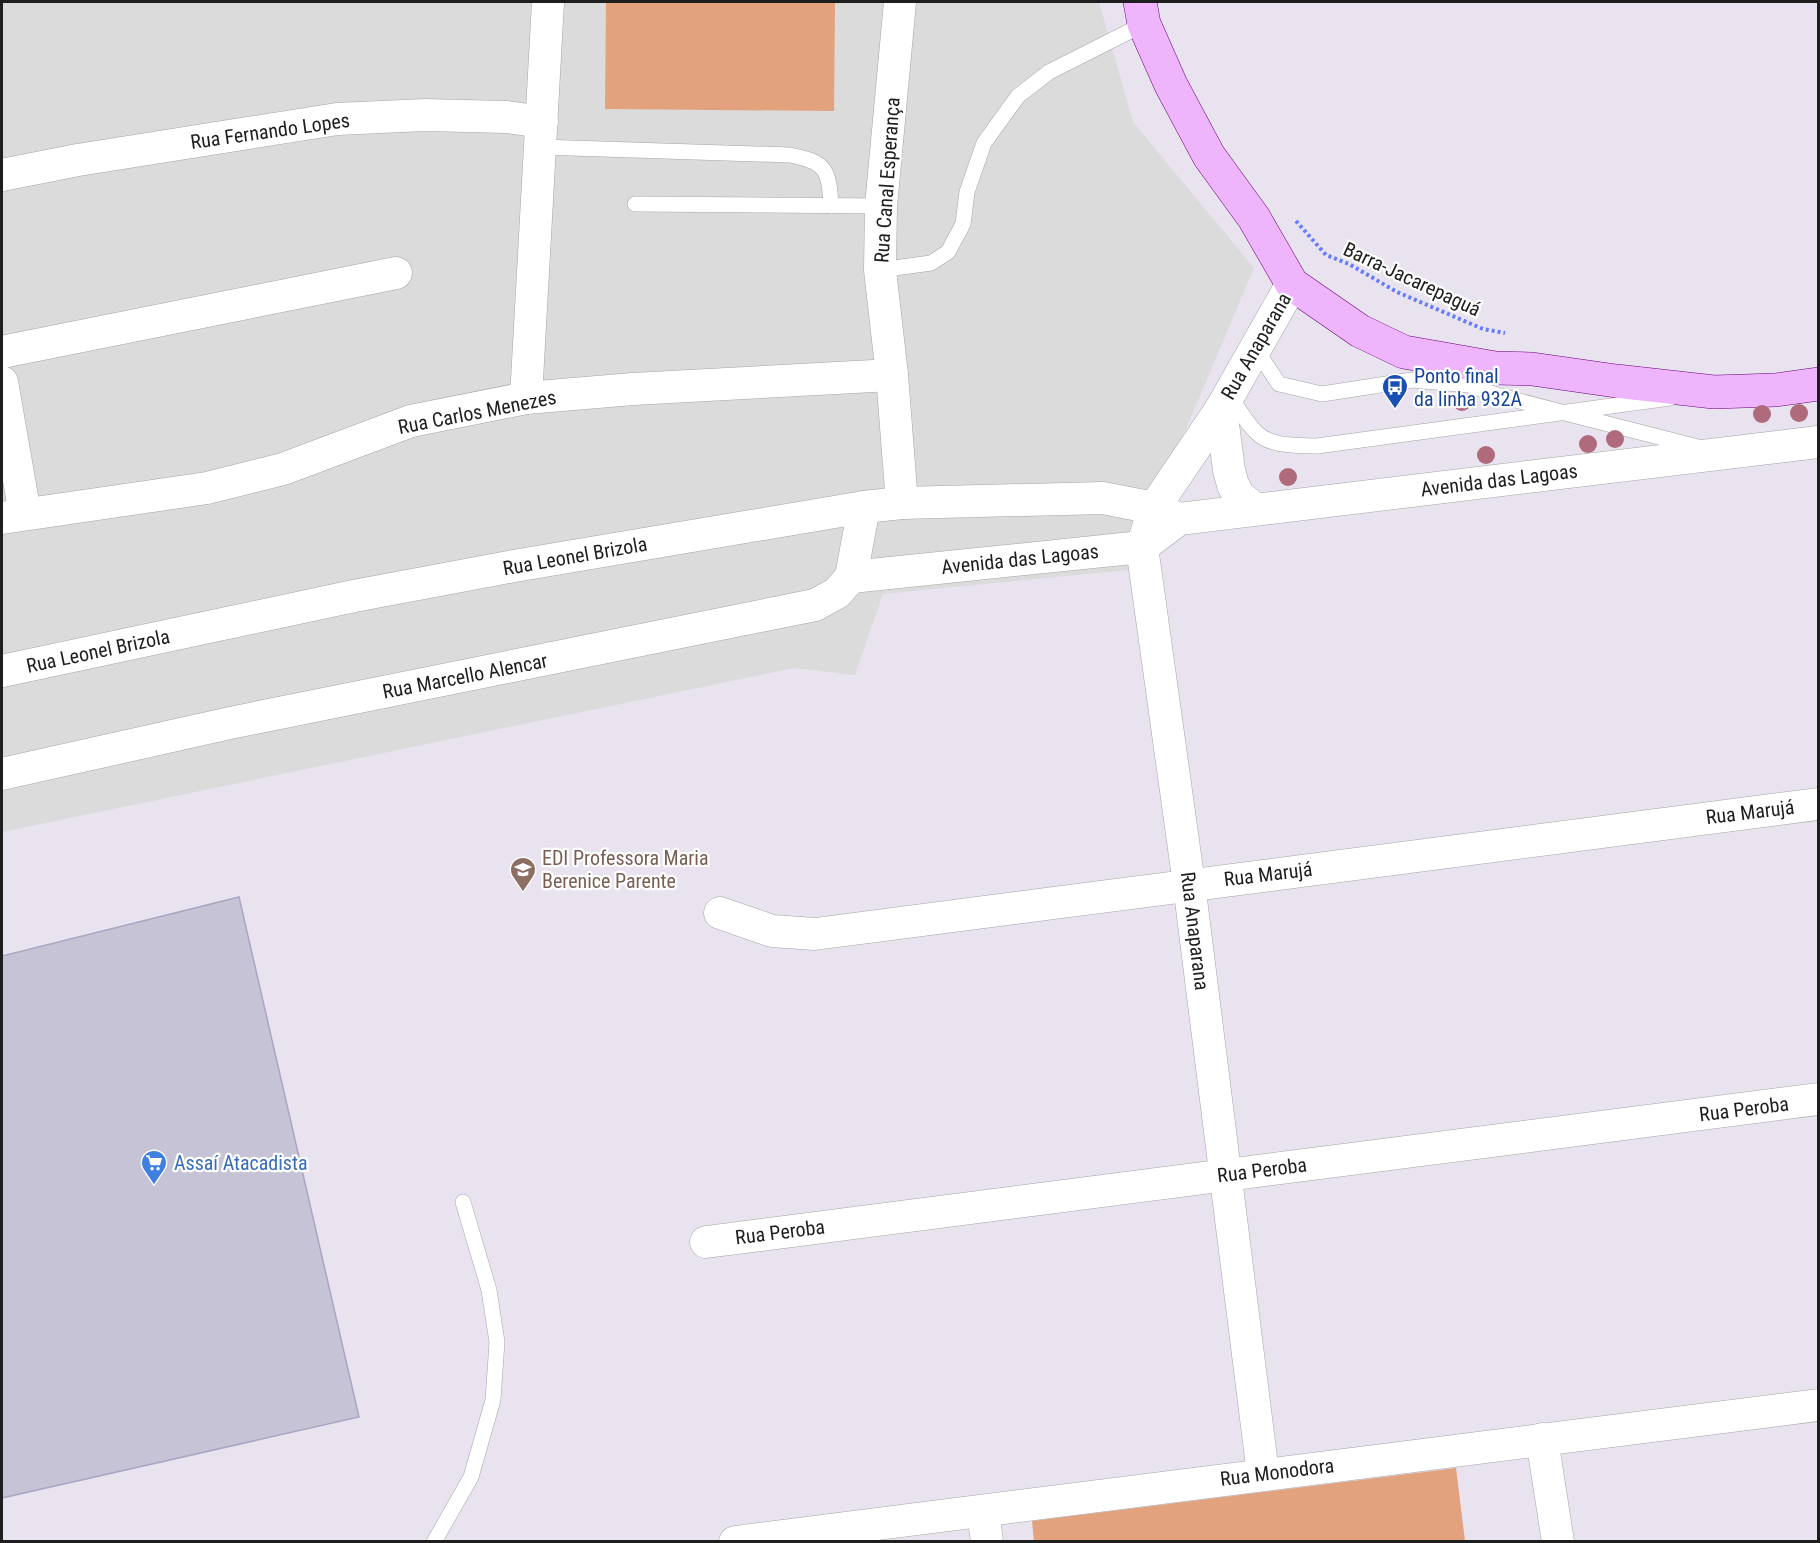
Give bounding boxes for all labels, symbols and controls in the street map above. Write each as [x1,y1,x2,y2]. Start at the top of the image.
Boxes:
street label: Rua Canal Esperança [869,96,905,264]
street label: Rua Fernando Lopes [189,108,351,154]
street label: Barra-Jacarepaguá [1340,237,1484,321]
street label: Rua Anaparana [1216,288,1296,404]
place label: Ponto final da linha 932A [1414,364,1522,411]
bus stop icon: Ponto final da linha 932A [1380,372,1410,410]
street label: Rua Carlos Menezes [396,385,558,439]
street label: Avenida das Lagoas [1419,458,1579,502]
street label: Rua Leonel Brizola [501,532,649,580]
street label: Avenida das Lagoas [940,539,1100,579]
street label: Rua Leonel Brizola [24,624,172,678]
street label: Rua Marcello Alencar [380,648,550,704]
street label: Rua Marujá [1704,795,1796,829]
place label: EDI Professora Maria Berenice Parente [542,846,709,893]
school or university icon: EDI Professora Maria Berenice Parente [508,855,538,893]
street label: Rua Marujá [1222,857,1314,891]
street label: Rua Anaparana [1176,870,1214,992]
street label: Rua Peroba [1698,1092,1790,1126]
supermarket icon: Assaí Atacadista [139,1148,169,1186]
place label: Assaí Atacadista [174,1151,307,1175]
street label: Rua Peroba [1216,1153,1308,1187]
street label: Rua Peroba [734,1215,826,1249]
street label: Rua Monodora [1219,1453,1335,1491]

